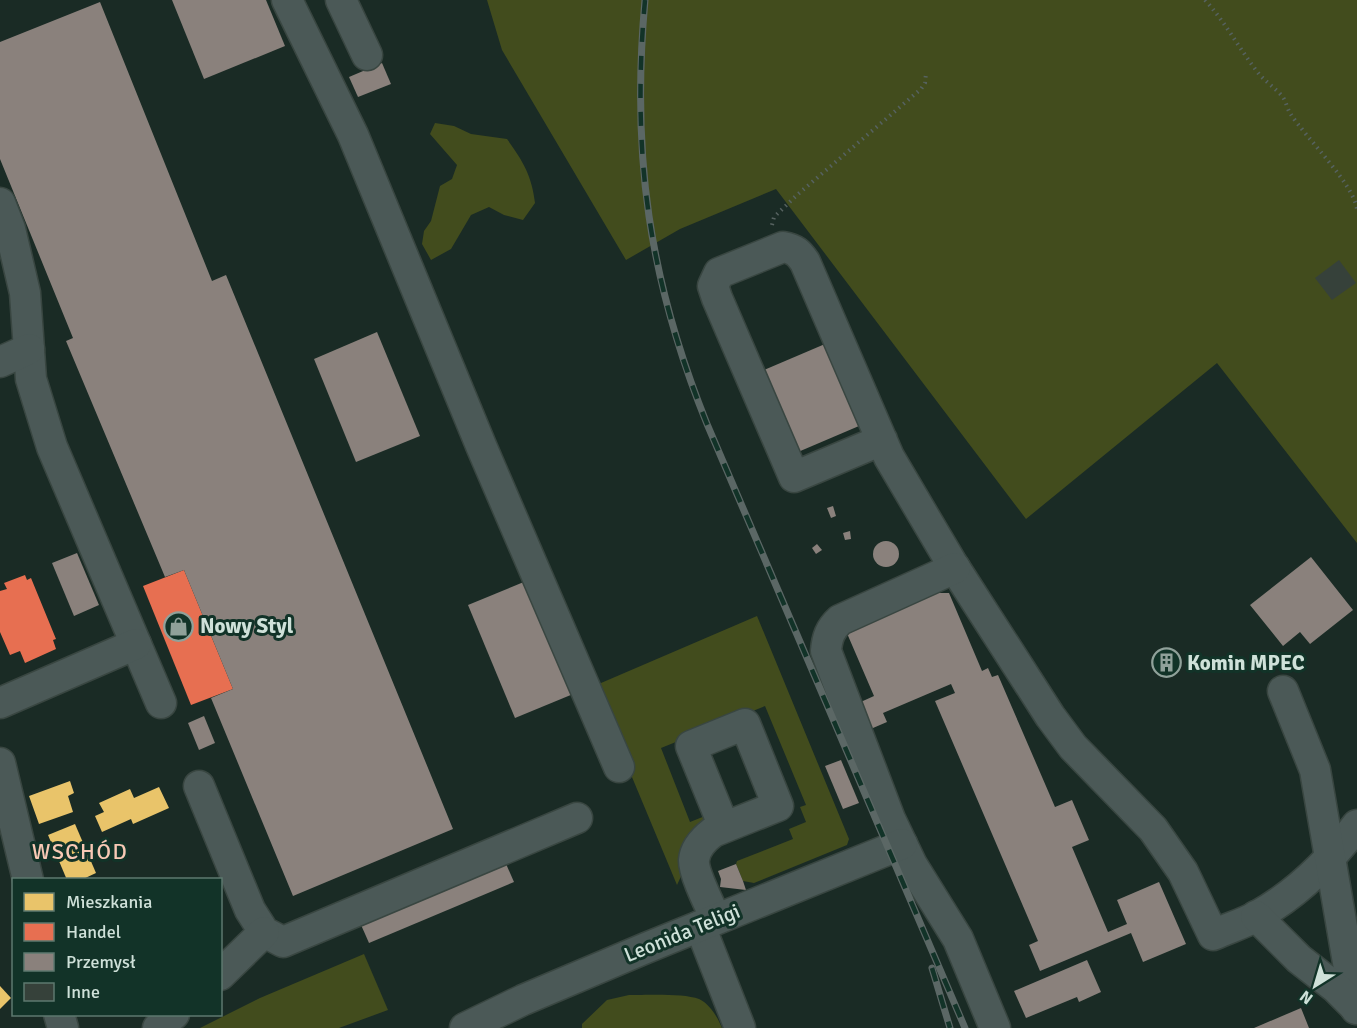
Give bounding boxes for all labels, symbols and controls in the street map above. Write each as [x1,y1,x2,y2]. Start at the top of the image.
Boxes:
shop icon: Nowy Styl [163,610,195,642]
place label: Nowy Styl [200,613,294,639]
building icon: Komin MPEC [1150,647,1182,679]
place label: Komin MPEC [1187,650,1305,676]
district label: WSCHÓD [32,838,128,865]
legend [12,878,222,1016]
text: Mieszkania [66,891,152,913]
street label: Leonida Teligi [620,898,744,968]
text: Handel [66,921,121,943]
text: Przemysł [66,951,136,973]
north arrow [1285,956,1345,1016]
text: Inne [66,981,100,1003]
text: N [1296,986,1317,1009]

